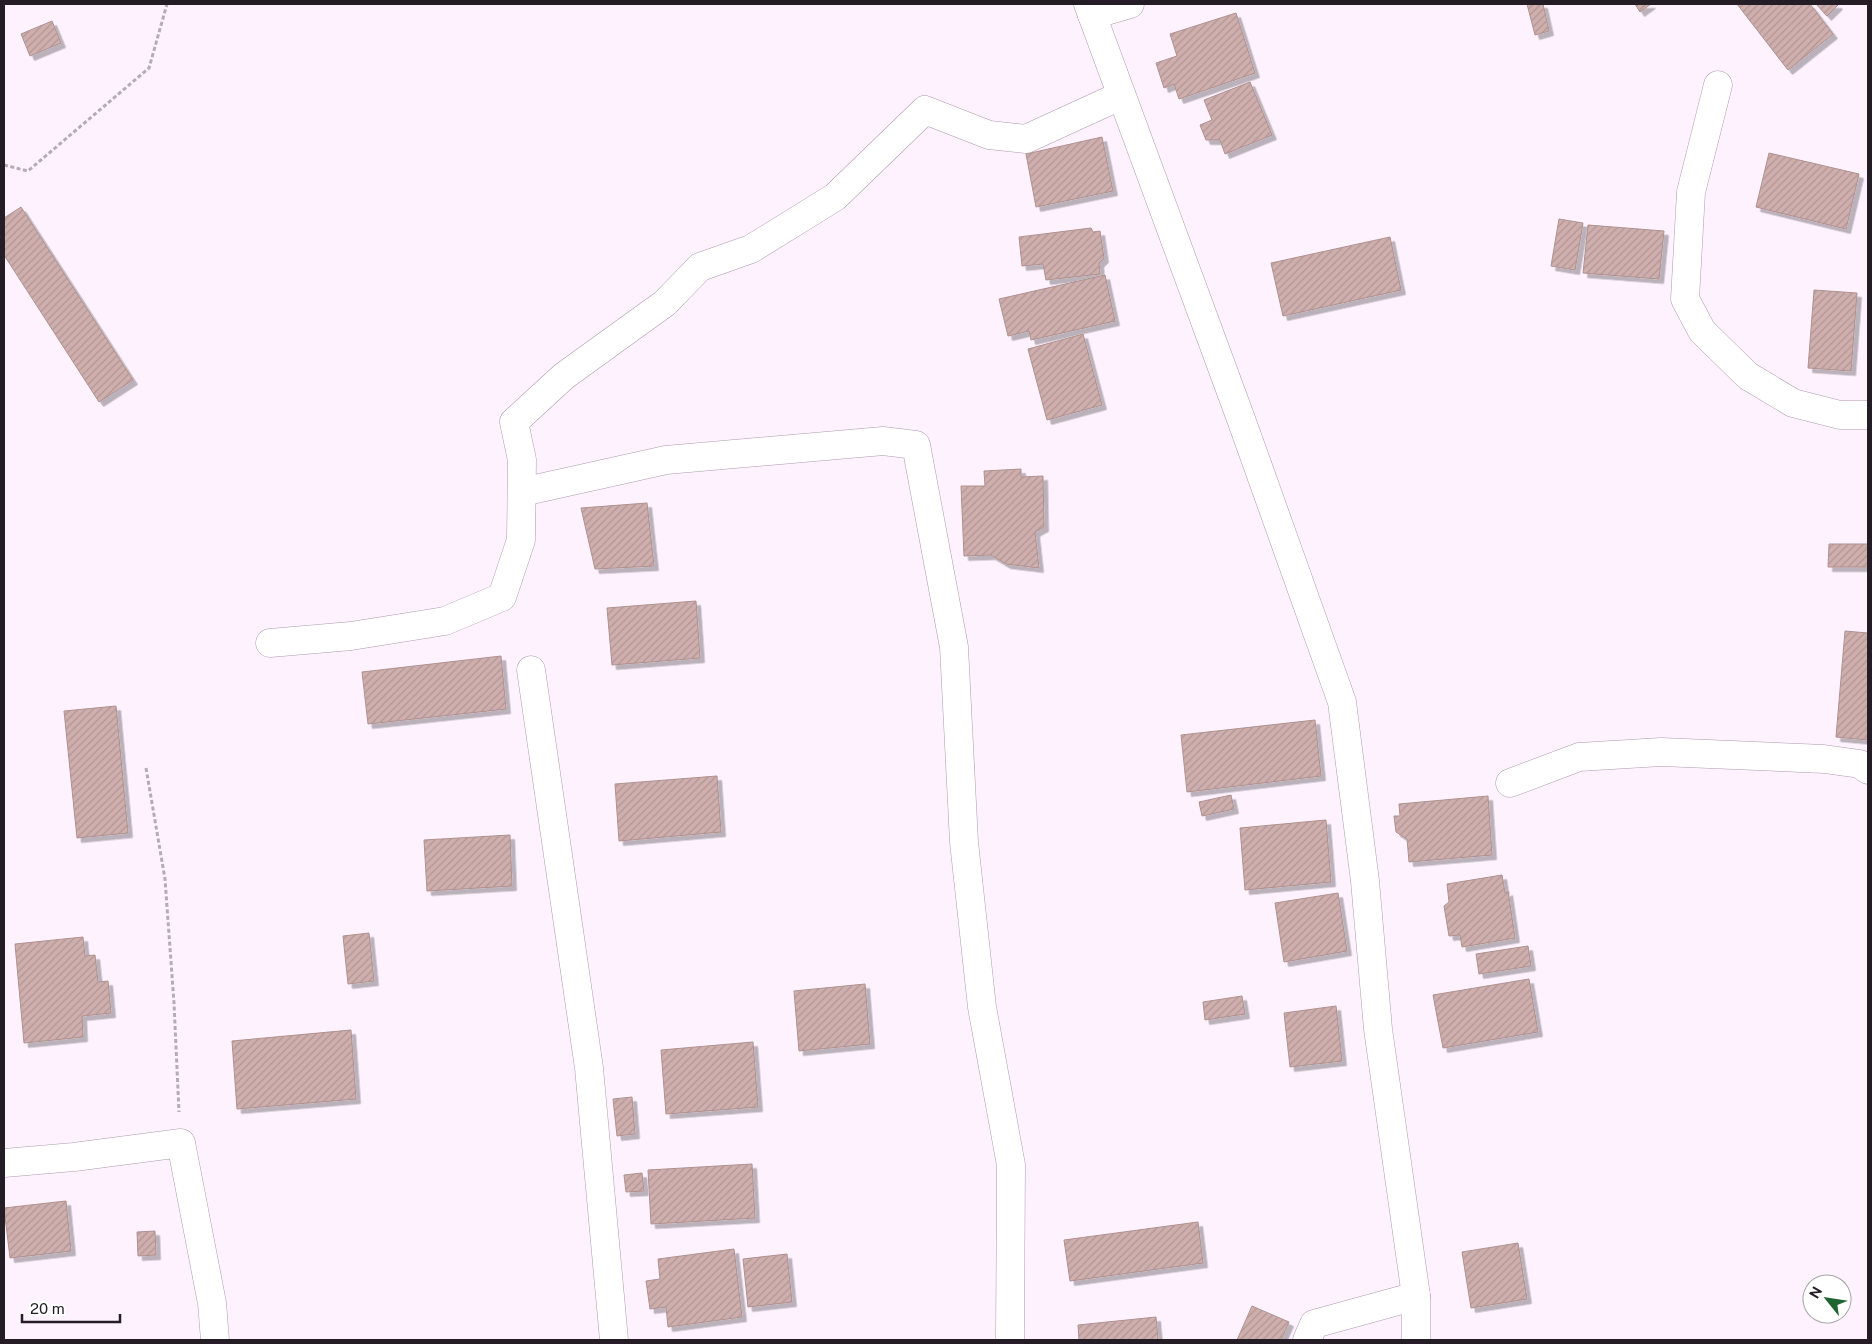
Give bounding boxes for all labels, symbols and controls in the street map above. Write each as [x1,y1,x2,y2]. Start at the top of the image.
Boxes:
north arrow [1802,1274,1852,1324]
text: N [1806,1284,1825,1301]
scale bar [22,1292,120,1324]
text: 20 m [30,1300,65,1317]

